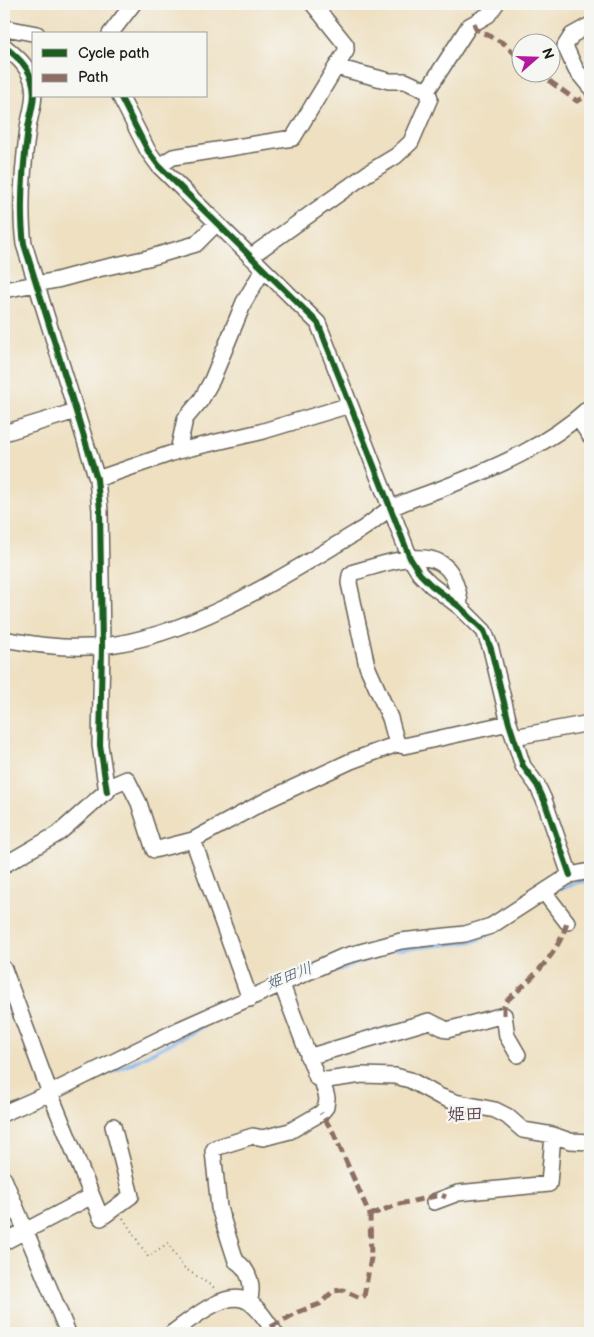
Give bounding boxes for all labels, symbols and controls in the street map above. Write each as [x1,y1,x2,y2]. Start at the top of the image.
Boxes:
legend [32,32,208,98]
north arrow [512,32,562,82]
text: Cycle path [78,44,149,63]
text: N [538,46,558,62]
text: Path [78,68,108,87]
water label: 姫田川 [264,959,315,994]
district label: 姫田 [447,1104,483,1125]

